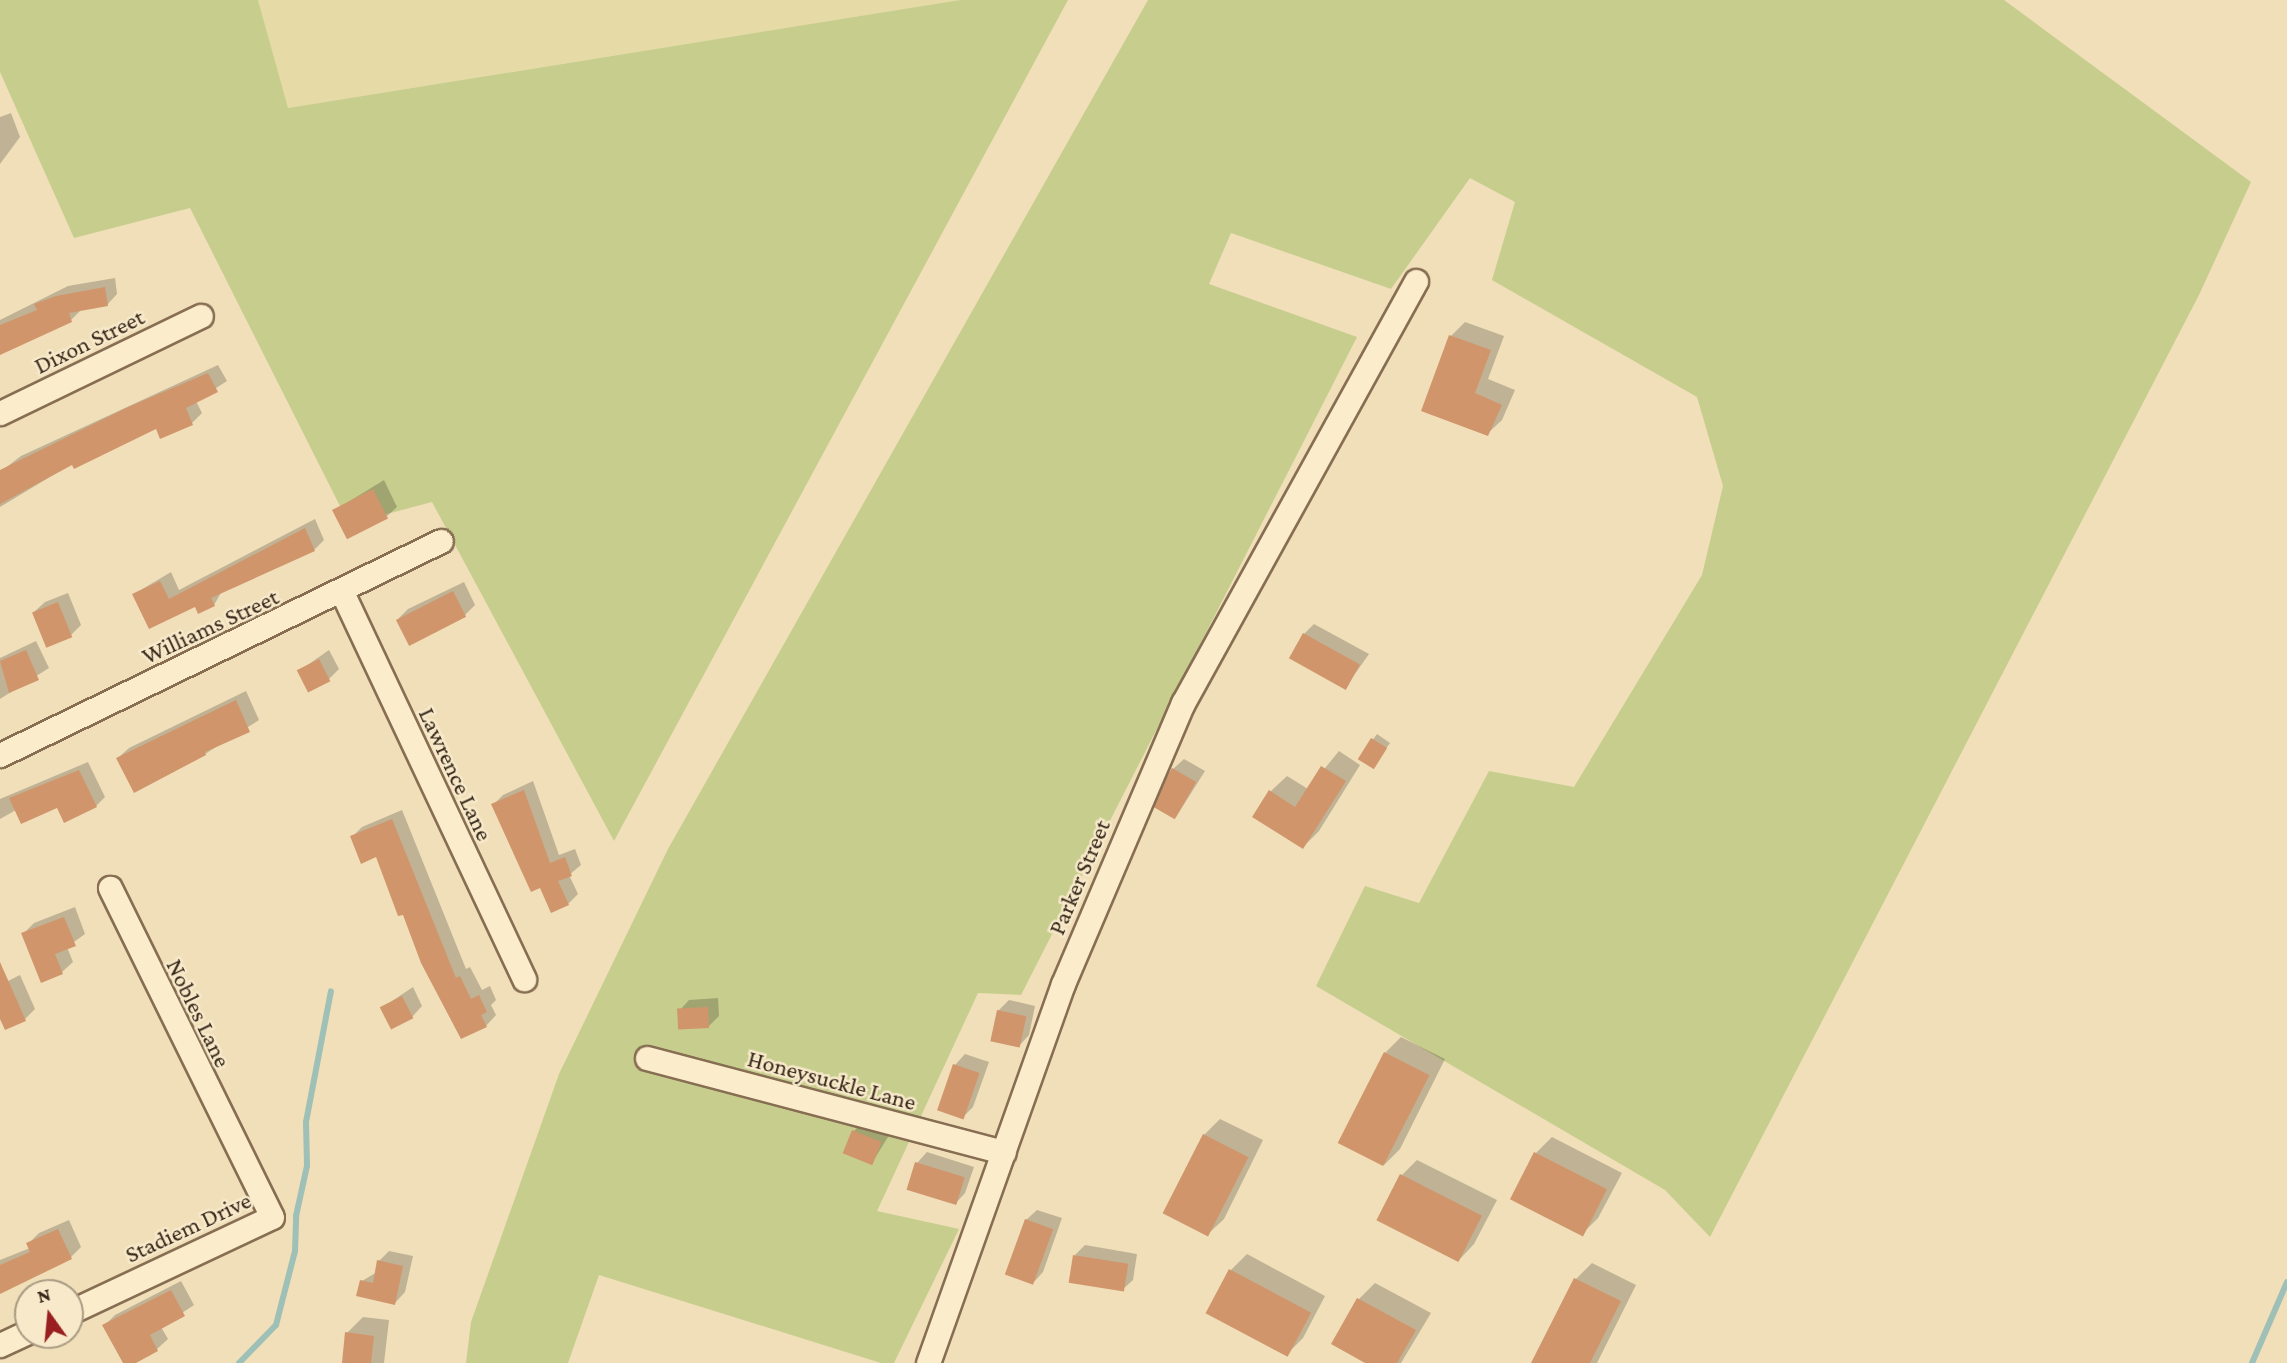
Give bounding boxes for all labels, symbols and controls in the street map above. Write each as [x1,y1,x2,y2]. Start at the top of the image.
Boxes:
street label: Dixon Street [29,302,149,380]
street label: Williams Street [137,582,283,670]
street label: Lawrence Lane [413,703,499,845]
street label: Parker Street [1042,815,1116,939]
street label: Nobles Lane [160,954,238,1072]
street label: Honeysuckle Lane [745,1044,919,1116]
street label: Stadiem Drive [120,1185,256,1269]
north arrow [14,1279,84,1349]
text: N [35,1283,53,1307]

